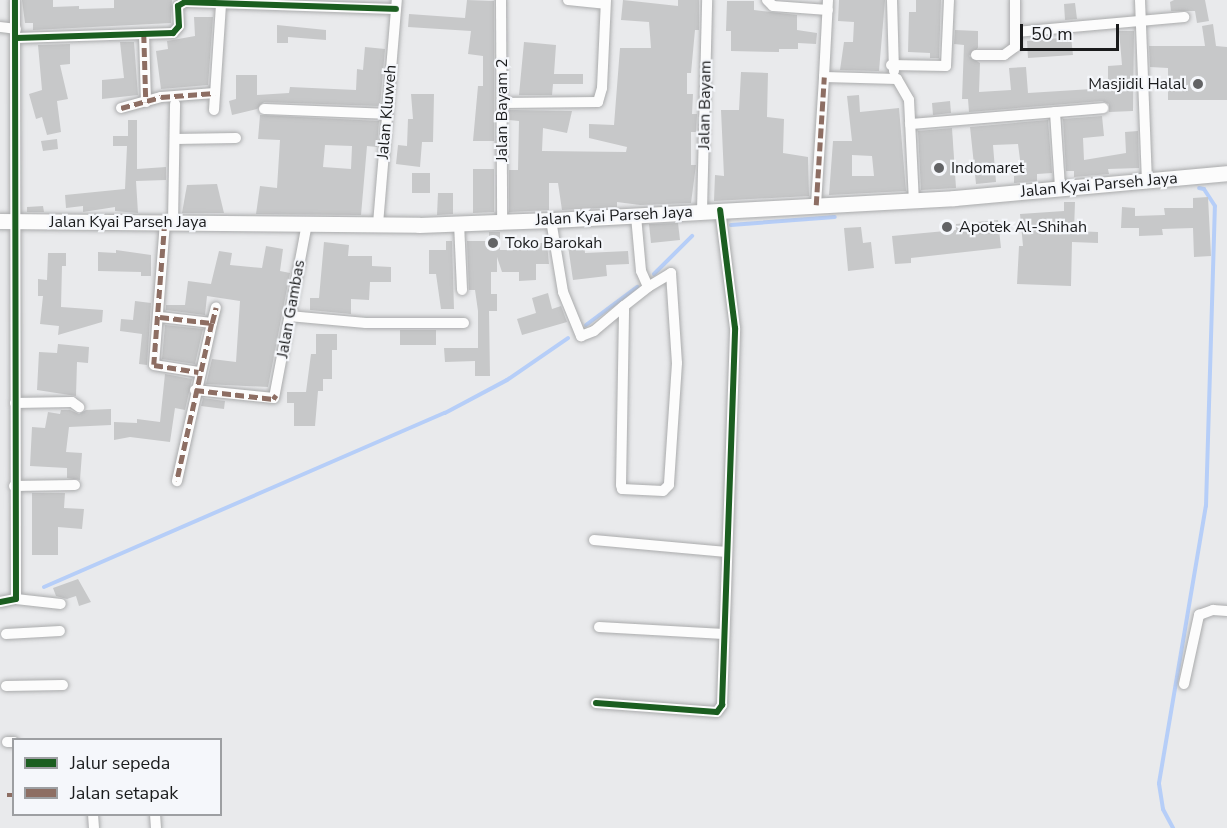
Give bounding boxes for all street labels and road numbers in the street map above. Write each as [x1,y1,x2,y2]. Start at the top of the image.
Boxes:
street label: Jalan Bayam 2 [492,58,512,162]
street label: Jalan Bayam [695,60,715,150]
street label: Jalan Kluweh [373,64,401,160]
street label: Jalan Kyai Parseh Jaya [1020,169,1178,201]
street label: Jalan Kyai Parseh Jaya [535,202,693,230]
street label: Jalan Kyai Parseh Jaya [49,212,207,232]
street label: Jalan Gambas [273,258,309,360]

